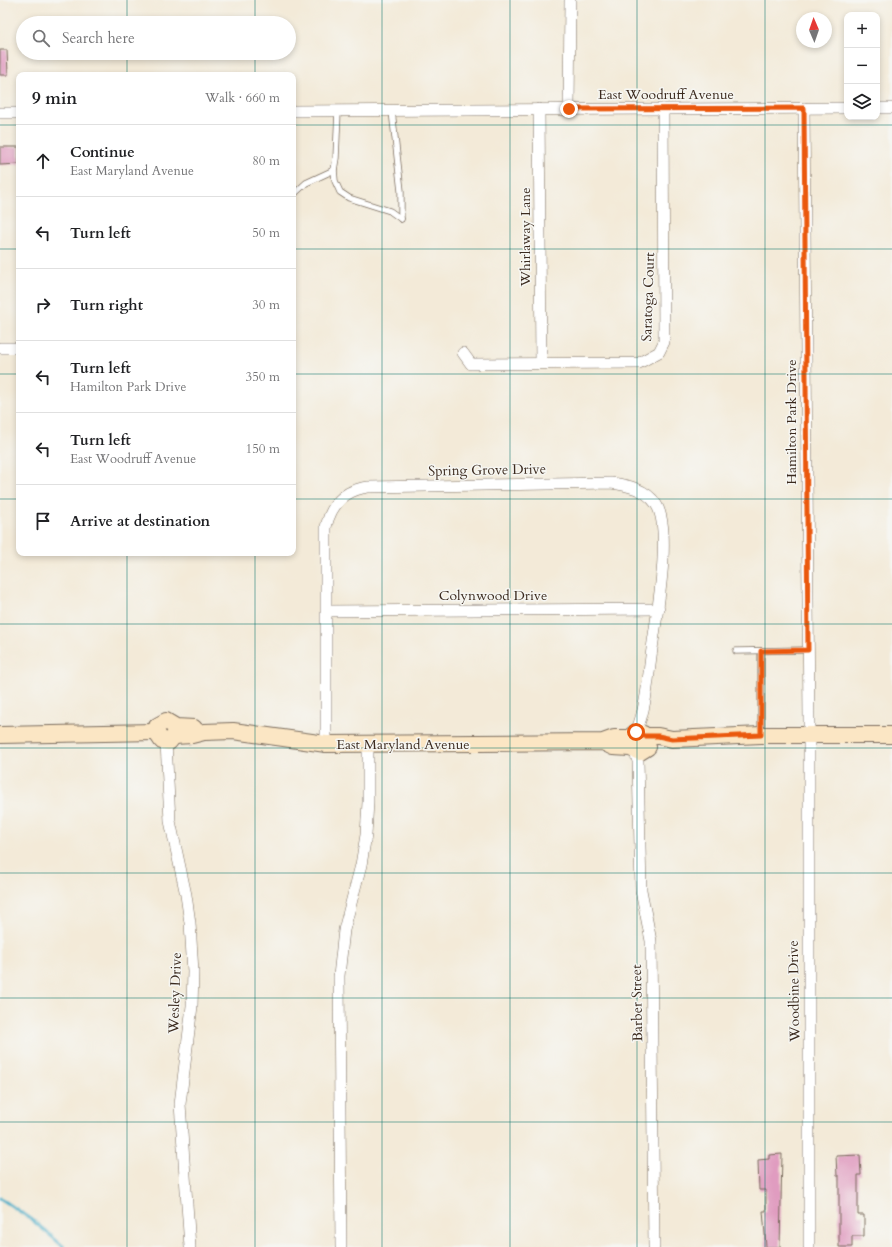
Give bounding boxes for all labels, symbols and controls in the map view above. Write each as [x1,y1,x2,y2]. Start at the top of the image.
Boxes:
north arrow [796,12,832,48]
map controls [844,12,880,120]
button: + [844,12,880,48]
search box [16,16,296,60]
icon: search [30,27,52,49]
text: Search here [62,28,135,48]
button: − [844,48,880,84]
button: layers [844,84,880,120]
street label: East Woodruff Avenue [598,85,734,104]
text: 9 min [32,87,77,110]
text: Walk · 660 m [205,89,280,107]
route end [560,100,578,118]
text: Continue [70,142,135,162]
icon: ahead [32,150,54,172]
text: 80 m [252,152,280,170]
text: East Maryland Avenue [70,162,194,180]
street label: Whirlaway Lane [516,187,535,288]
icon: left [32,222,54,244]
text: Turn left [70,223,131,243]
text: 50 m [252,224,280,242]
street label: Saratoga Court [637,251,659,342]
icon: right [32,294,54,316]
text: Turn right [70,295,143,315]
text: 30 m [252,296,280,314]
text: Turn left [70,358,131,378]
street label: Hamilton Park Drive [782,359,801,485]
icon: left [32,366,54,388]
text: 350 m [246,368,280,386]
text: Hamilton Park Drive [70,378,186,396]
text: Turn left [70,430,131,450]
icon: left [32,438,54,460]
text: 150 m [246,440,280,458]
text: East Woodruff Avenue [70,450,196,468]
street label: Spring Grove Drive [428,459,546,481]
icon: arrive [32,510,54,532]
text: Arrive at destination [70,511,210,531]
street label: Colynwood Drive [439,586,547,605]
route start [627,723,645,741]
street label: East Maryland Avenue [336,735,470,754]
street label: Woodbine Drive [784,940,804,1043]
street label: Wesley Drive [164,952,186,1035]
street label: Barber Street [627,964,647,1042]

